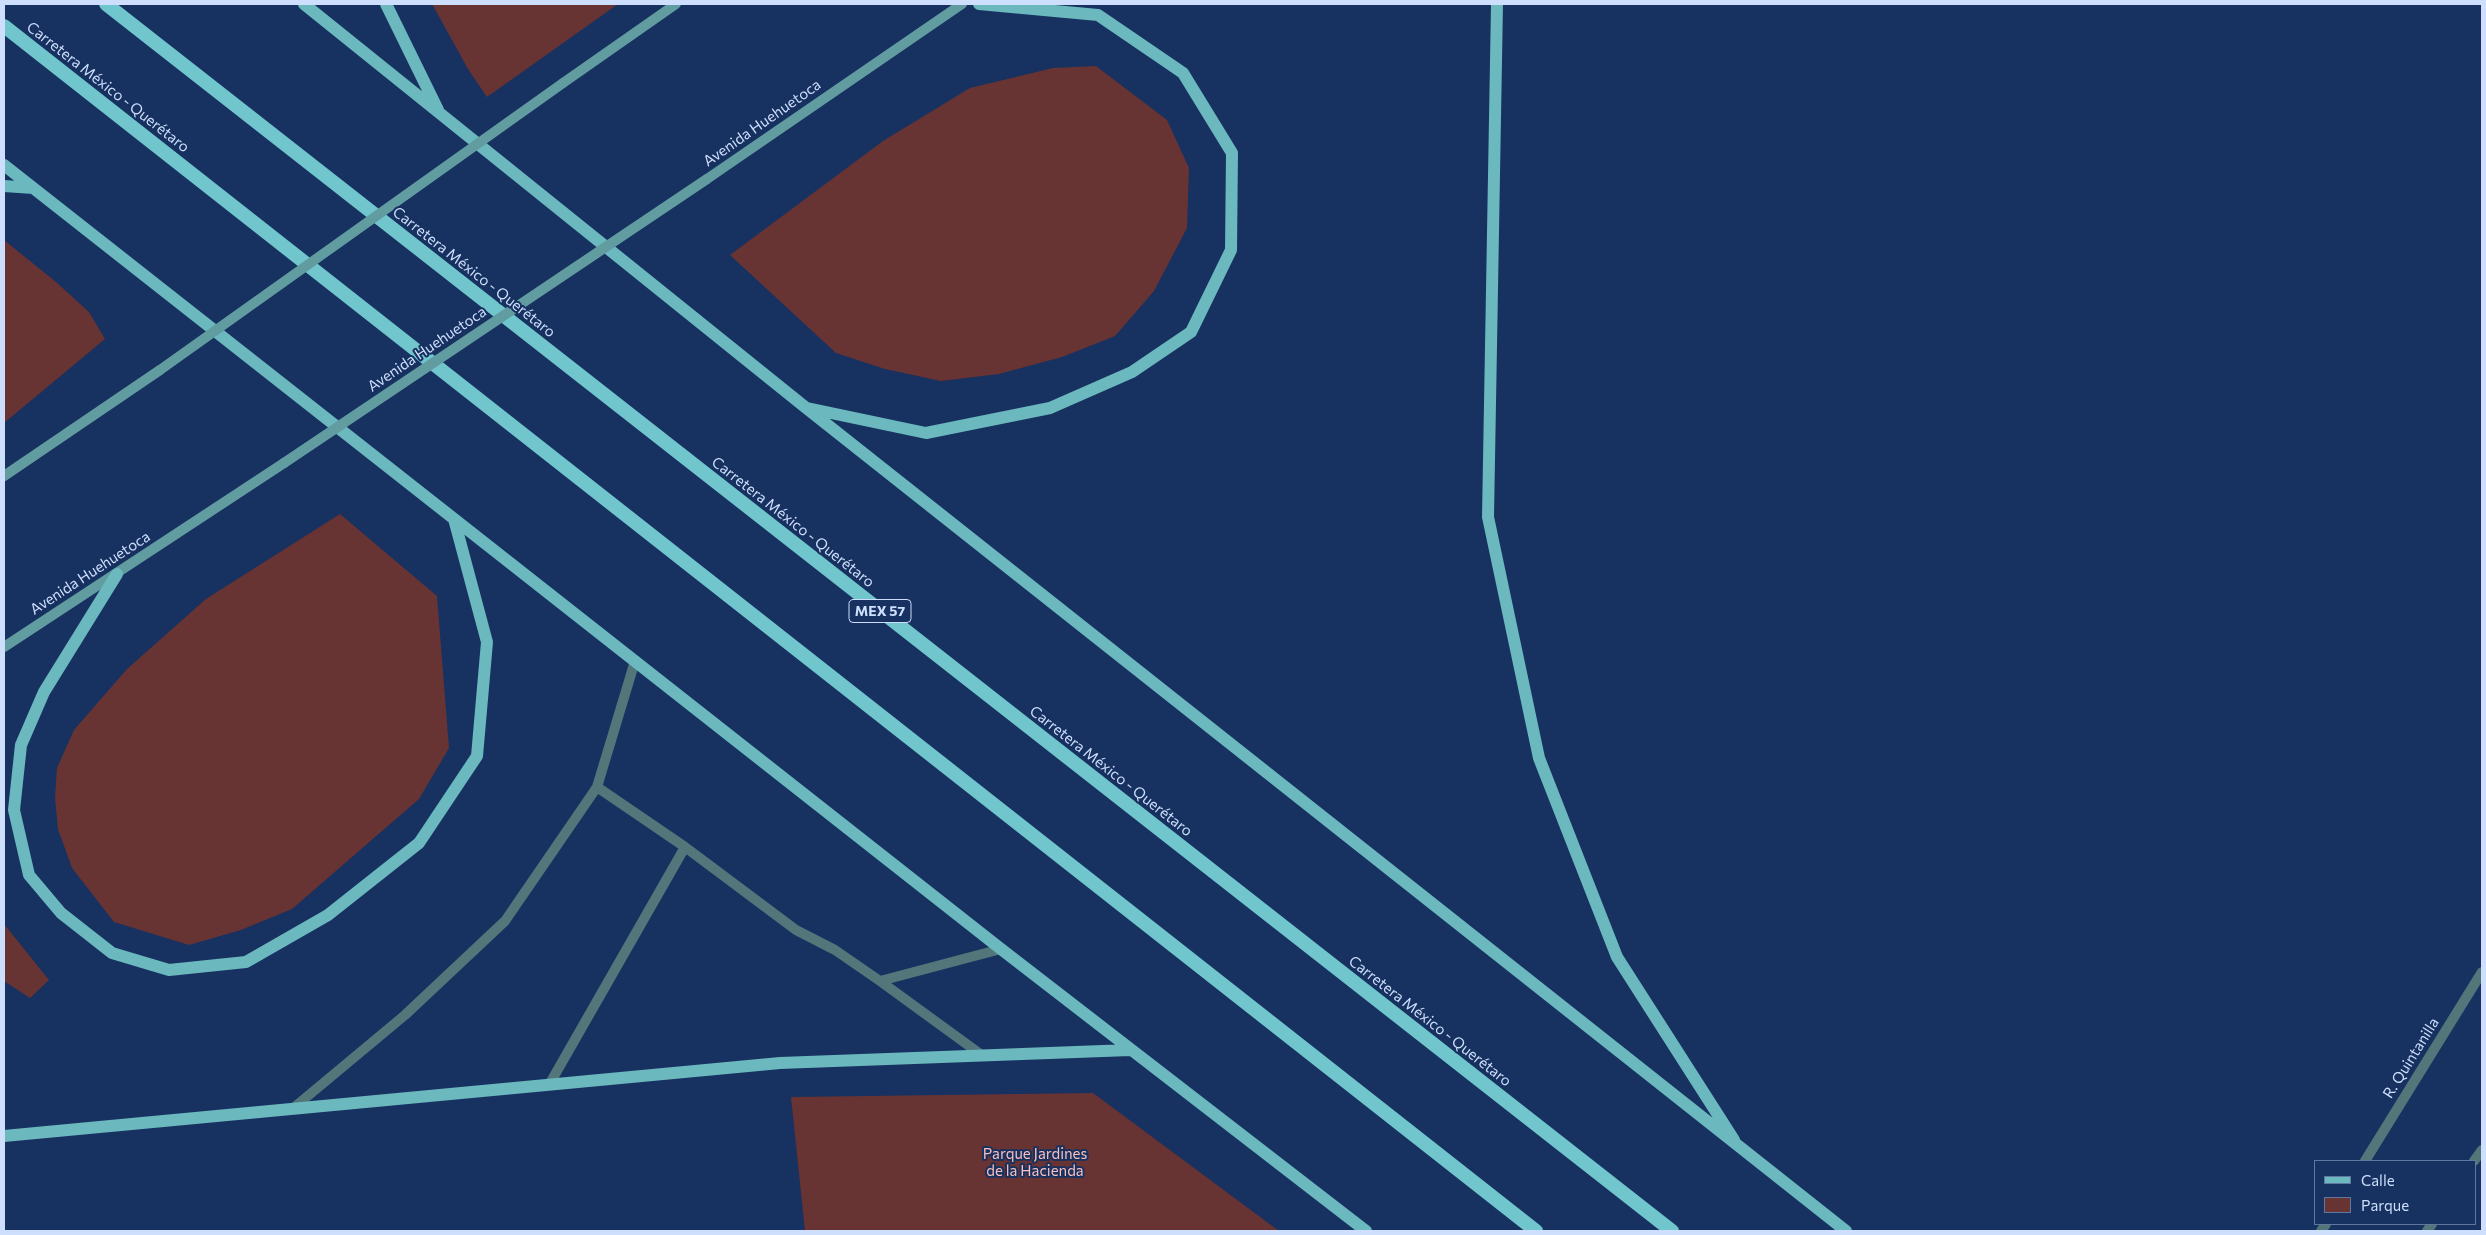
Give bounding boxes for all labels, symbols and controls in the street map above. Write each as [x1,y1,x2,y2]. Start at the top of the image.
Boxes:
street label: Carretera México - Querétaro [23,18,193,156]
street label: Avenida Huehuetoca [700,76,824,170]
street label: Carretera México - Querétaro [389,203,559,341]
street label: Avenida Huehuetoca [364,303,490,395]
street label: Carretera México - Querétaro [708,453,878,591]
street label: Avenida Huehuetoca [27,527,153,619]
road number: MEX 57 [849,600,911,622]
street label: Carretera México - Querétaro [1026,702,1196,840]
street label: Carretera México - Querétaro [1345,952,1515,1090]
street label: R. Quintanilla [2379,1014,2443,1102]
park label: Parque Jardines de la Hacienda [983,1145,1087,1180]
legend [2314,1160,2476,1225]
text: Calle [2361,1171,2395,1189]
text: Parque [2361,1196,2409,1214]

